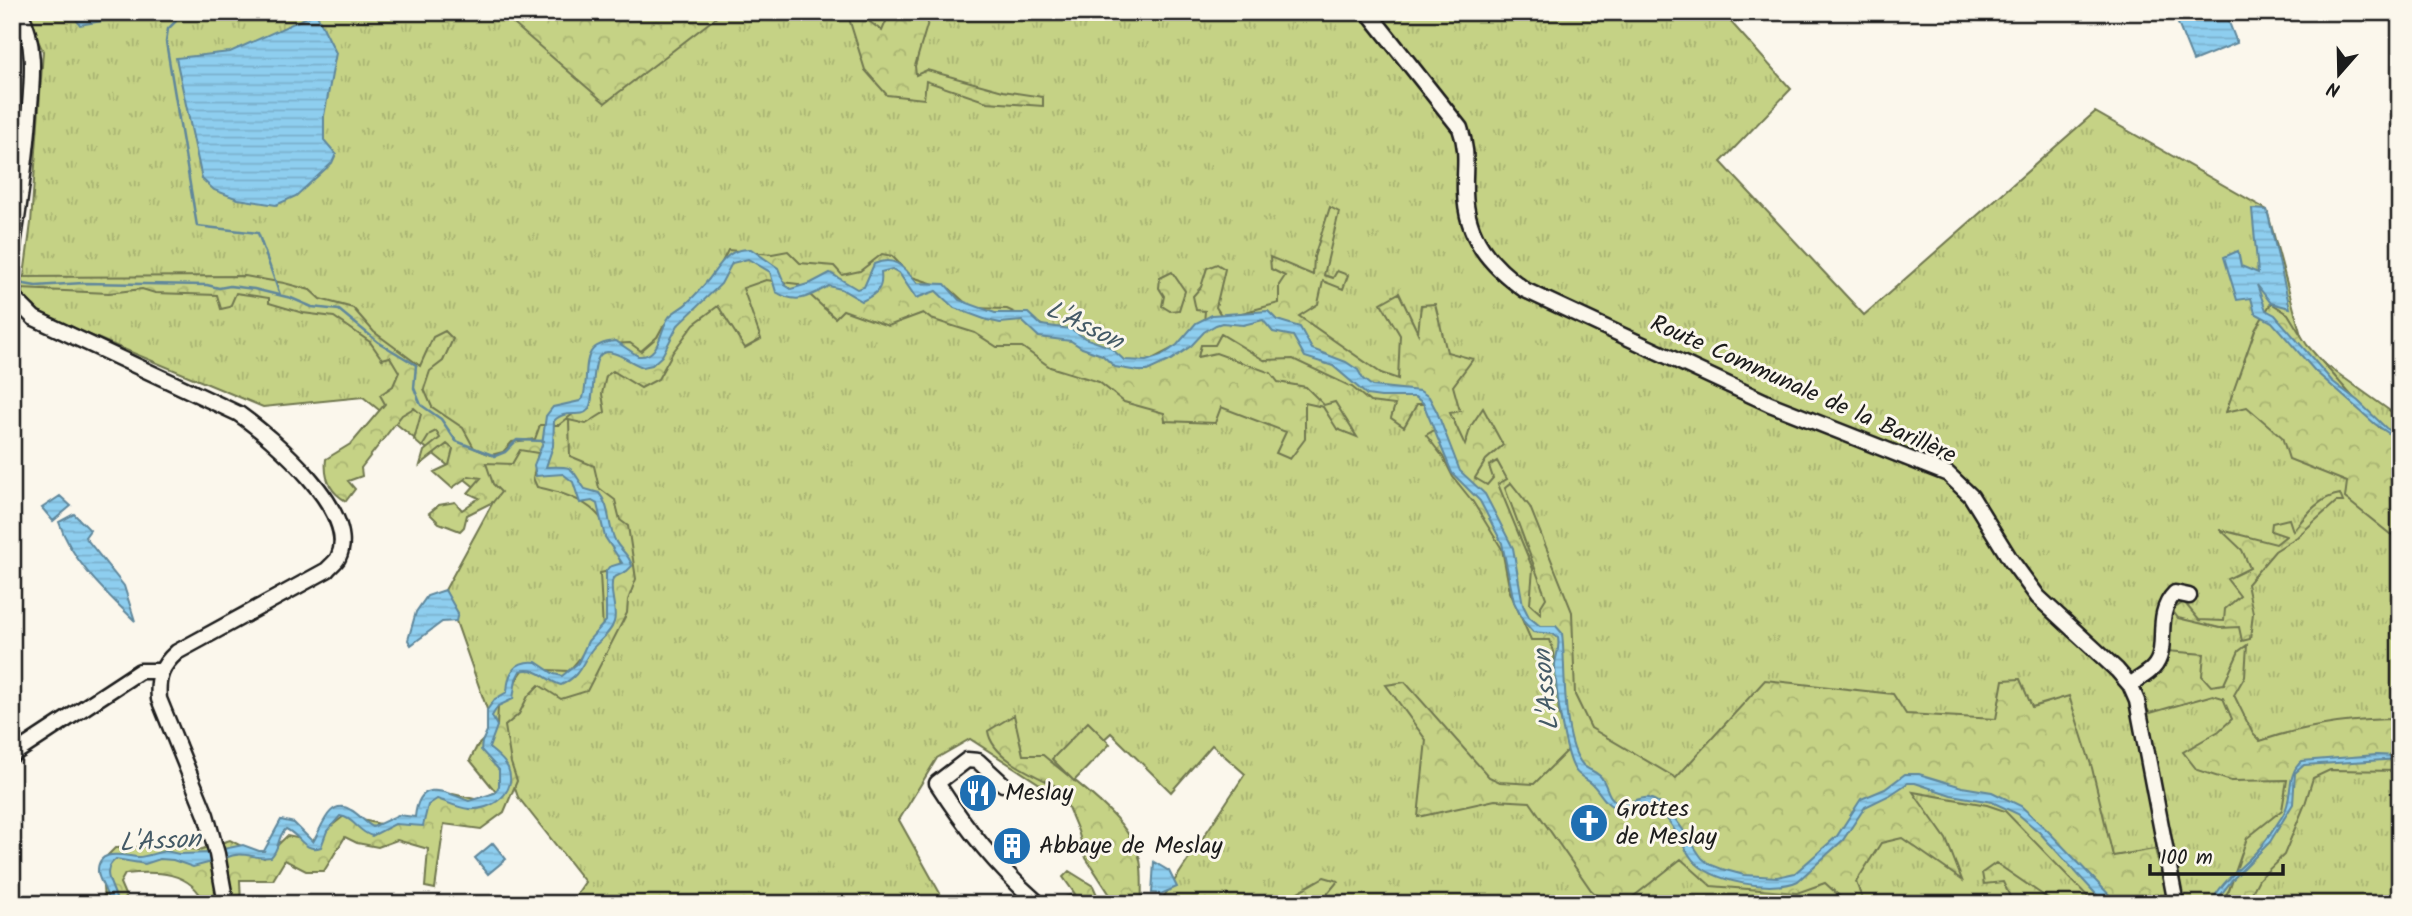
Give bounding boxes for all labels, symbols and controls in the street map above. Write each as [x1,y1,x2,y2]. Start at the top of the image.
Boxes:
north arrow [2304,38,2374,108]
text: N [2323,72,2345,104]
water label: L'Asson [1038,289,1132,364]
street label: Route Communale de la Barillère [1643,305,1963,475]
water label: L'Asson [1522,645,1572,733]
restaurant icon: Meslay [957,772,999,814]
place label: Meslay [1005,774,1074,813]
place label: Grottes de Meslay [1616,790,1717,857]
church icon: Grottes de Meslay [1568,802,1610,844]
water label: L'Asson [118,819,204,865]
building icon: Abbaye de Meslay [991,825,1033,867]
place label: Abbaye de Meslay [1039,827,1223,866]
scale bar [2150,832,2282,876]
text: 100 m [2160,842,2213,875]

